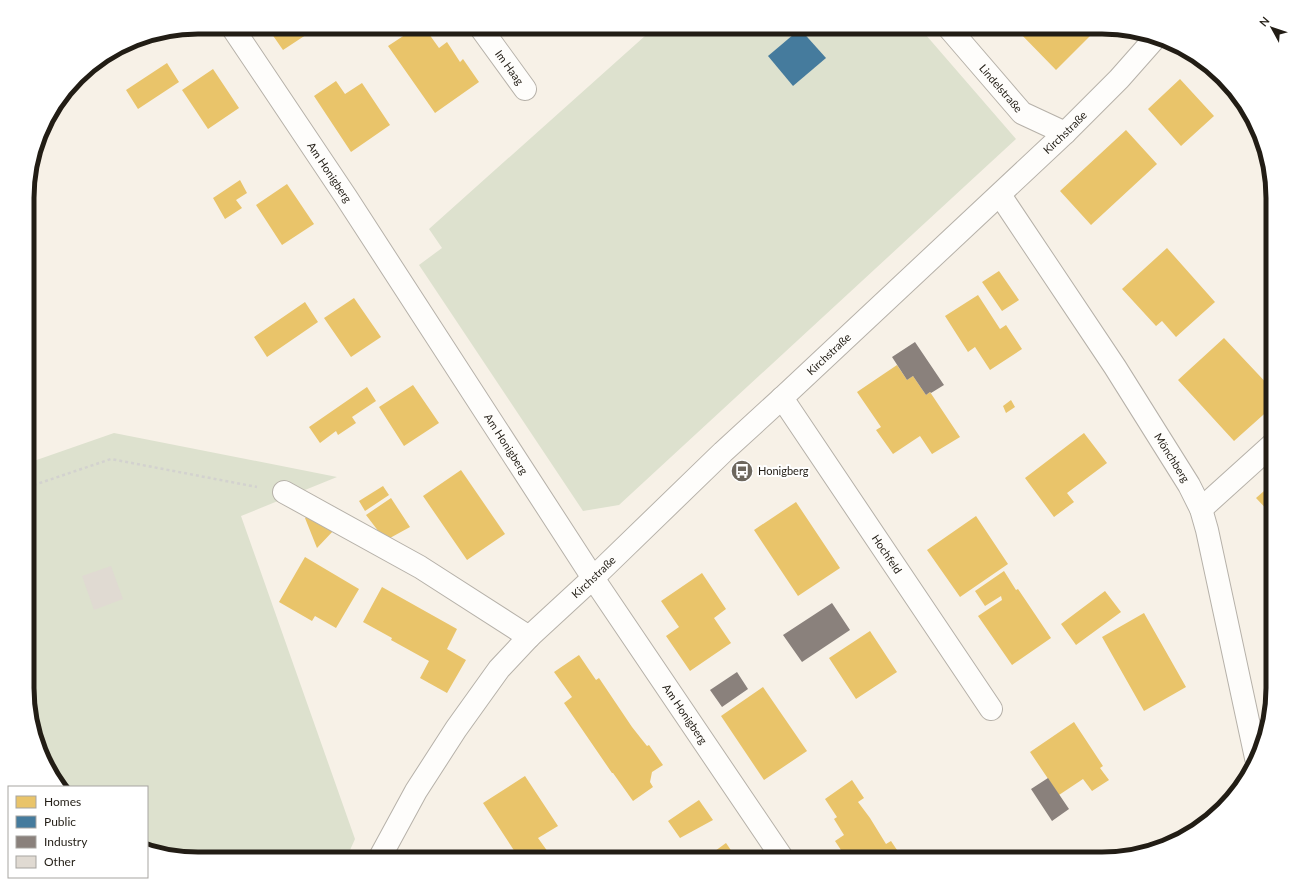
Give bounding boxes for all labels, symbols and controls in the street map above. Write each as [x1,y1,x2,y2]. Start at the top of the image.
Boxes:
north arrow [1252,8,1292,48]
text: N [1256,14,1272,29]
street label: Im Haag [493,47,527,87]
street label: Lindelstraße [977,61,1026,115]
street label: Kirchstraße [1040,108,1089,156]
street label: Am Honigberg [305,139,355,205]
street label: Kirchstraße [804,330,853,378]
street label: Am Honigberg [482,411,531,477]
street label: Mönchberg [1152,431,1193,485]
bus stop icon: Honigberg [729,458,755,484]
place label: Honigberg [758,464,809,477]
street label: Hochfeld [870,532,905,576]
street label: Kirchstraße [569,553,618,600]
street label: Am Honigberg [660,681,711,747]
legend [8,786,148,878]
text: Homes [44,794,81,809]
text: Public [44,814,76,829]
text: Industry [44,834,88,849]
text: Other [44,854,76,869]

